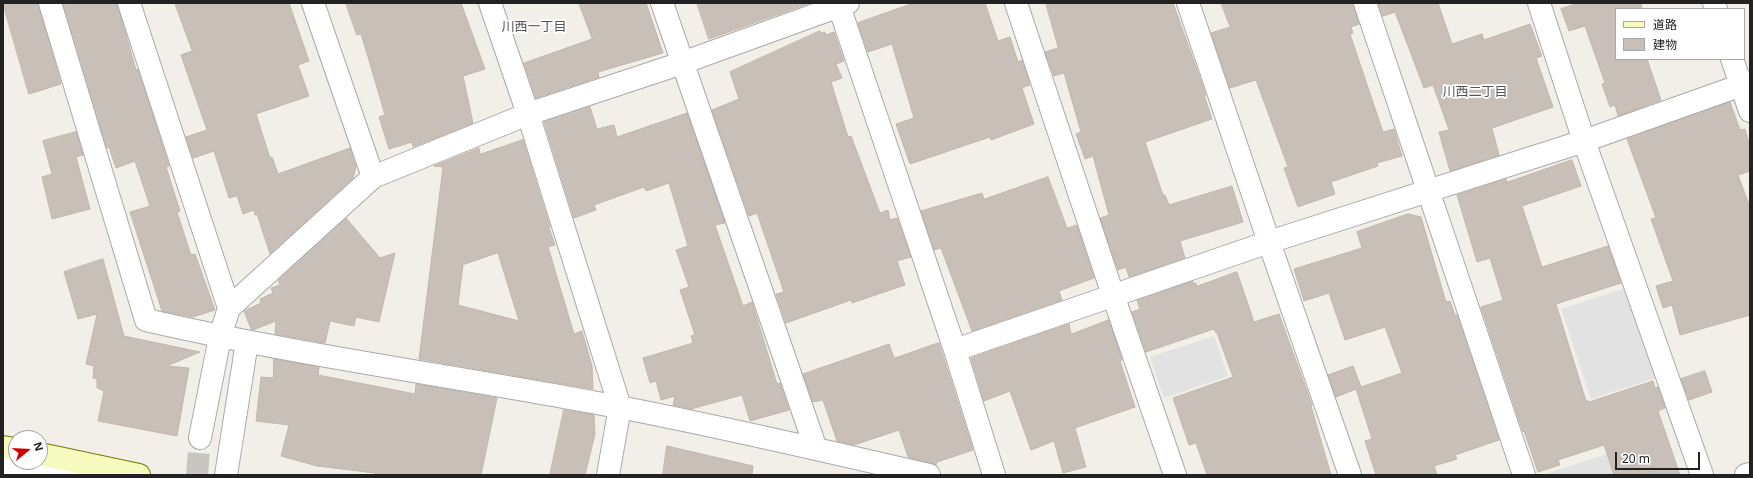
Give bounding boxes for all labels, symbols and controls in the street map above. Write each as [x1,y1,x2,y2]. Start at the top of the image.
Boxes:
legend [1615,8,1745,60]
text: 道路 [1653,16,1677,33]
district label: 川西一丁目 [502,19,566,35]
text: 建物 [1653,36,1677,53]
district label: 川西二丁目 [1443,84,1507,100]
north arrow [8,430,48,470]
text: N [30,440,47,453]
scale bar [1617,444,1702,470]
text: 20 m [1622,450,1650,467]

